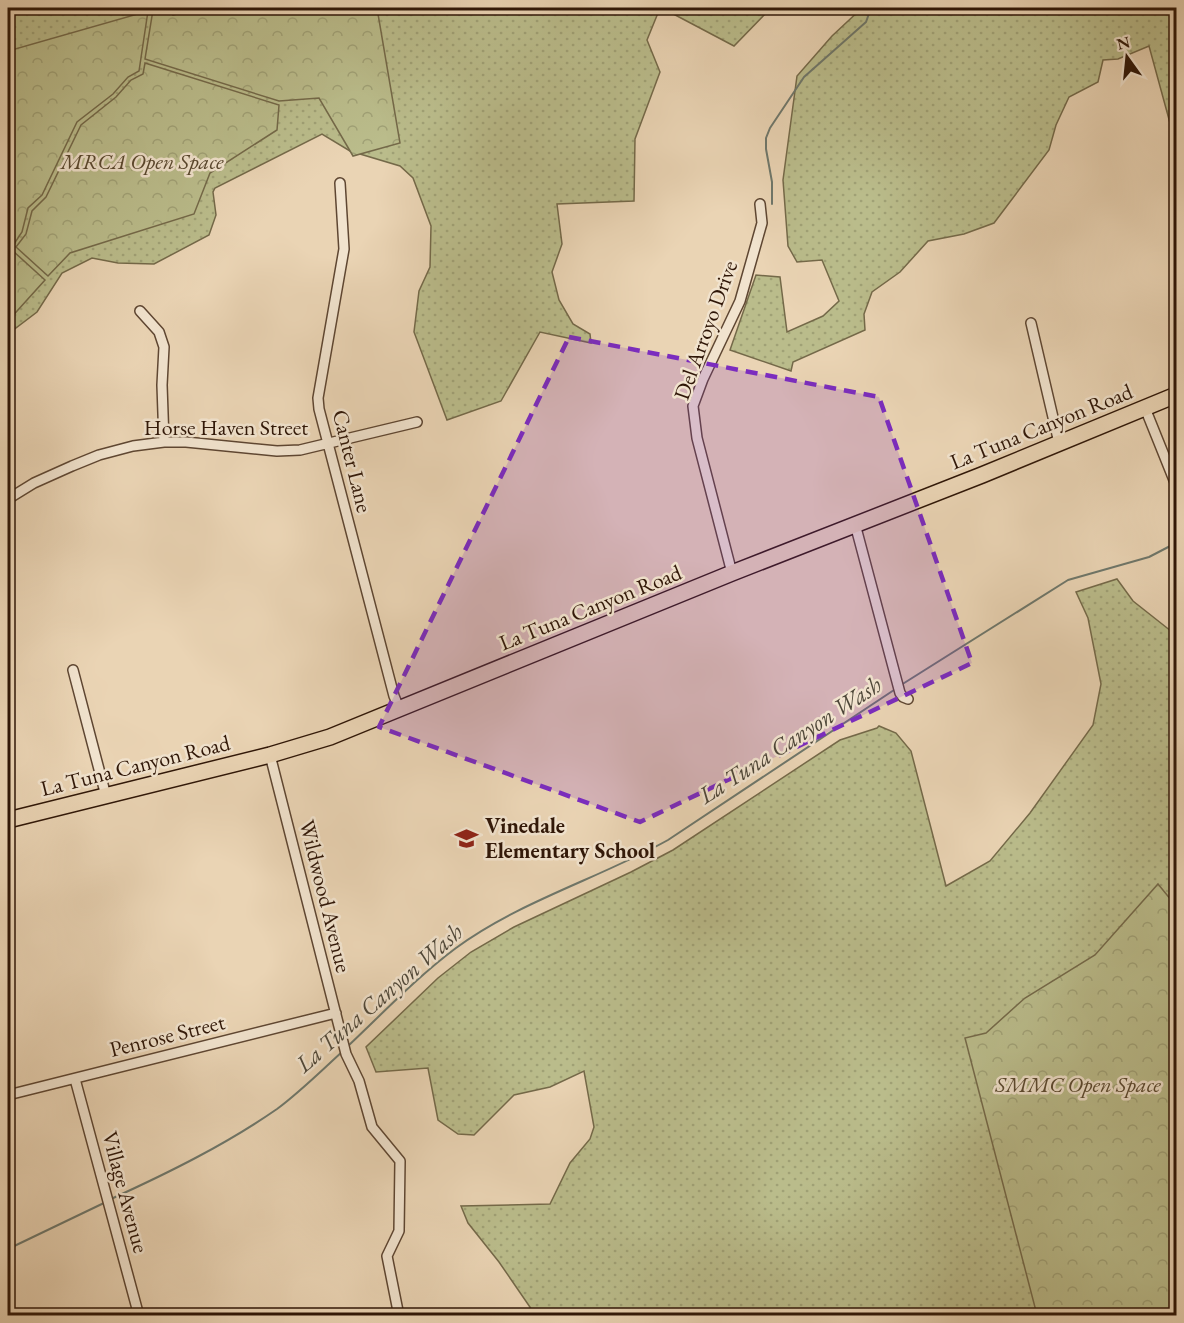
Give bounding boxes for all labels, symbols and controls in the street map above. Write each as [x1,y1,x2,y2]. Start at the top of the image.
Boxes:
north arrow [1097,27,1157,87]
text: N [1114,31,1132,55]
park label: MRCA Open Space [59,147,224,176]
street label: Del Arroyo Drive [667,256,744,404]
street label: La Tuna Canyon Road [946,376,1138,476]
street label: Canter Lane [326,407,379,516]
street label: Horse Haven Street [144,413,308,442]
street label: La Tuna Canyon Road [495,557,687,657]
water label: La Tuna Canyon Wash [691,669,887,811]
street label: La Tuna Canyon Road [37,728,234,803]
place label: Vinedale Elementary School [485,811,655,865]
street label: Wildwood Avenue [293,817,359,976]
school or university icon: Vinedale Elementary School [454,825,480,851]
water label: La Tuna Canyon Wash [288,916,469,1080]
street label: Penrose Street [106,1007,228,1064]
park label: SMMC Open Space [994,1070,1161,1099]
street label: Village Avenue [95,1128,156,1257]

